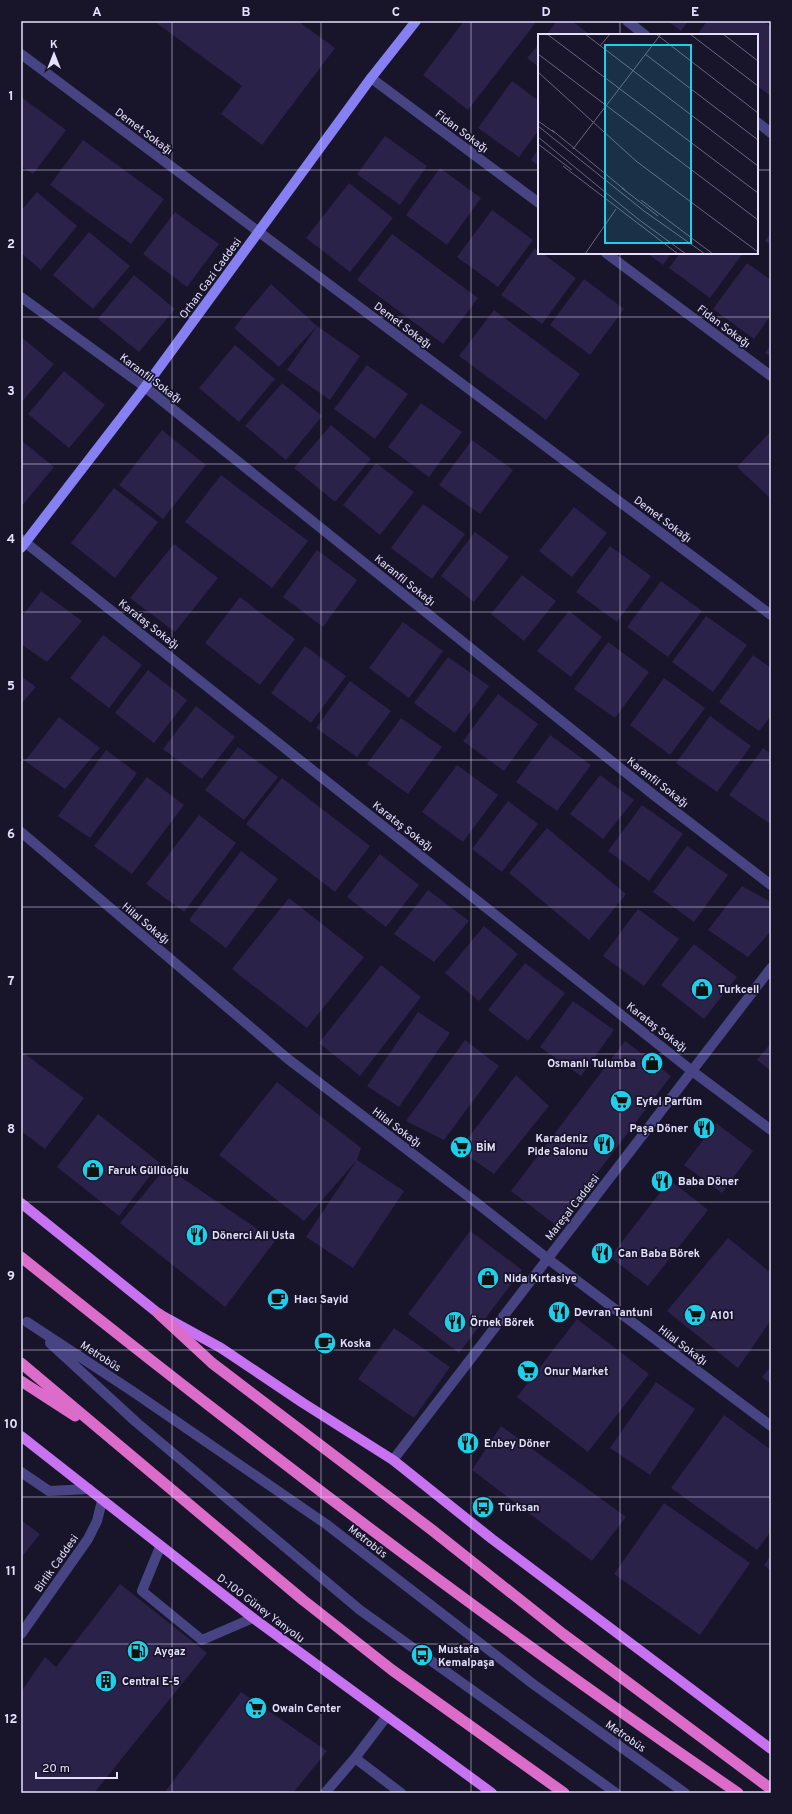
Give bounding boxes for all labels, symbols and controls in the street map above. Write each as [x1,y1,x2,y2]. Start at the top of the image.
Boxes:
text: A [92,5,102,21]
text: B [242,5,251,21]
text: C [392,5,400,21]
text: D [541,5,551,21]
text: E [691,5,699,21]
north arrow [34,34,74,74]
inset map [538,34,758,254]
text: K [50,38,58,52]
text: 1 [8,89,14,105]
street label: Demet Sokağı [112,106,175,158]
street label: Fidan Sokağı [432,107,491,156]
street label: Orhan Gazi Caddesi [177,235,245,322]
text: 2 [7,237,15,253]
street label: Demet Sokağı [371,300,434,352]
street label: Fidan Sokağı [694,302,753,351]
street label: Karanfil Sokağı [117,351,184,407]
text: 3 [7,384,15,400]
street label: Demet Sokağı [631,494,694,546]
text: 4 [7,532,15,548]
street label: Karanfil Sokağı [371,552,438,610]
street label: Karataş Sokağı [115,597,182,653]
text: 5 [7,679,15,695]
street label: Karanfil Sokağı [624,754,691,811]
street label: Karataş Sokağı [369,799,436,855]
text: 6 [7,827,15,843]
street label: Hilal Sokağı [119,900,172,948]
text: 7 [8,974,15,990]
shop icon: Turkcell [689,976,715,1002]
place label: Turkcell [718,983,759,997]
street label: Karataş Sokağı [623,1000,690,1056]
shop icon: Osmanlı Tulumba [639,1050,665,1076]
place label: Osmanlı Tulumba [547,1057,636,1071]
supermarket icon: Eyfel Parfüm [608,1088,634,1114]
place label: Eyfel Parfüm [636,1095,702,1109]
street label: Hilal Sokağı [369,1105,424,1151]
restaurant icon: Paşa Döner [691,1115,717,1141]
text: 8 [7,1122,15,1138]
place label: Paşa Döner [630,1122,688,1136]
restaurant icon: Karadeniz Pide Salonu [591,1131,617,1157]
place label: Karadeniz Pide Salonu [527,1132,588,1159]
supermarket icon: BİM [448,1134,474,1160]
place label: BİM [476,1140,496,1155]
shop icon: Faruk Güllüoğlu [80,1157,106,1183]
place label: Faruk Güllüoğlu [108,1164,189,1178]
restaurant icon: Baba Döner [649,1168,675,1194]
street label: Mareşal Caddesi [543,1172,603,1243]
place label: Baba Döner [678,1175,739,1189]
restaurant icon: Dönerci Ali Usta [184,1222,210,1248]
place label: Dönerci Ali Usta [212,1229,295,1243]
restaurant icon: Can Baba Börek [589,1240,615,1266]
place label: Can Baba Börek [618,1247,700,1261]
shop icon: Nida Kırtasiye [475,1265,501,1291]
text: 9 [7,1269,15,1285]
place label: Nida Kırtasiye [504,1272,577,1286]
cafe icon: Hacı Sayid [265,1286,291,1312]
place label: Hacı Sayid [294,1293,348,1307]
restaurant icon: Devran Tantuni [546,1299,572,1325]
supermarket icon: A101 [682,1302,708,1328]
place label: Devran Tantuni [574,1306,653,1320]
restaurant icon: Örnek Börek [442,1309,468,1335]
place label: A101 [710,1309,734,1323]
place label: Örnek Börek [470,1315,534,1330]
street label: Hilal Sokağı [655,1323,710,1369]
cafe icon: Koska [312,1330,338,1356]
place label: Koska [340,1337,371,1351]
street label: Metrobüs [77,1338,124,1375]
supermarket icon: Onur Market [515,1358,541,1384]
place label: Onur Market [544,1365,608,1379]
text: 10 [4,1417,18,1433]
restaurant icon: Enbey Döner [455,1430,481,1456]
place label: Enbey Döner [484,1437,550,1451]
bus stop icon: Türksan [470,1494,496,1520]
place label: Türksan [498,1501,540,1515]
street label: Metrobüs [345,1522,390,1561]
street label: Birlik Caddesi [32,1532,82,1595]
text: 11 [6,1564,16,1580]
street label: D-100 Güney Yanyolu [214,1571,307,1646]
fuel station icon: Aygaz [125,1638,151,1664]
bus stop icon: Mustafa Kemalpaşa [409,1642,435,1668]
place label: Mustafa Kemalpaşa [438,1643,494,1670]
place label: Aygaz [154,1645,186,1659]
building icon: Central E-5 [93,1668,119,1694]
place label: Central E-5 [122,1675,180,1689]
supermarket icon: Owain Center [243,1695,269,1721]
place label: Owain Center [272,1702,341,1716]
text: 12 [4,1712,18,1728]
street label: Metrobüs [603,1718,648,1756]
scale bar [36,1754,117,1780]
text: 20 m [42,1761,70,1777]

